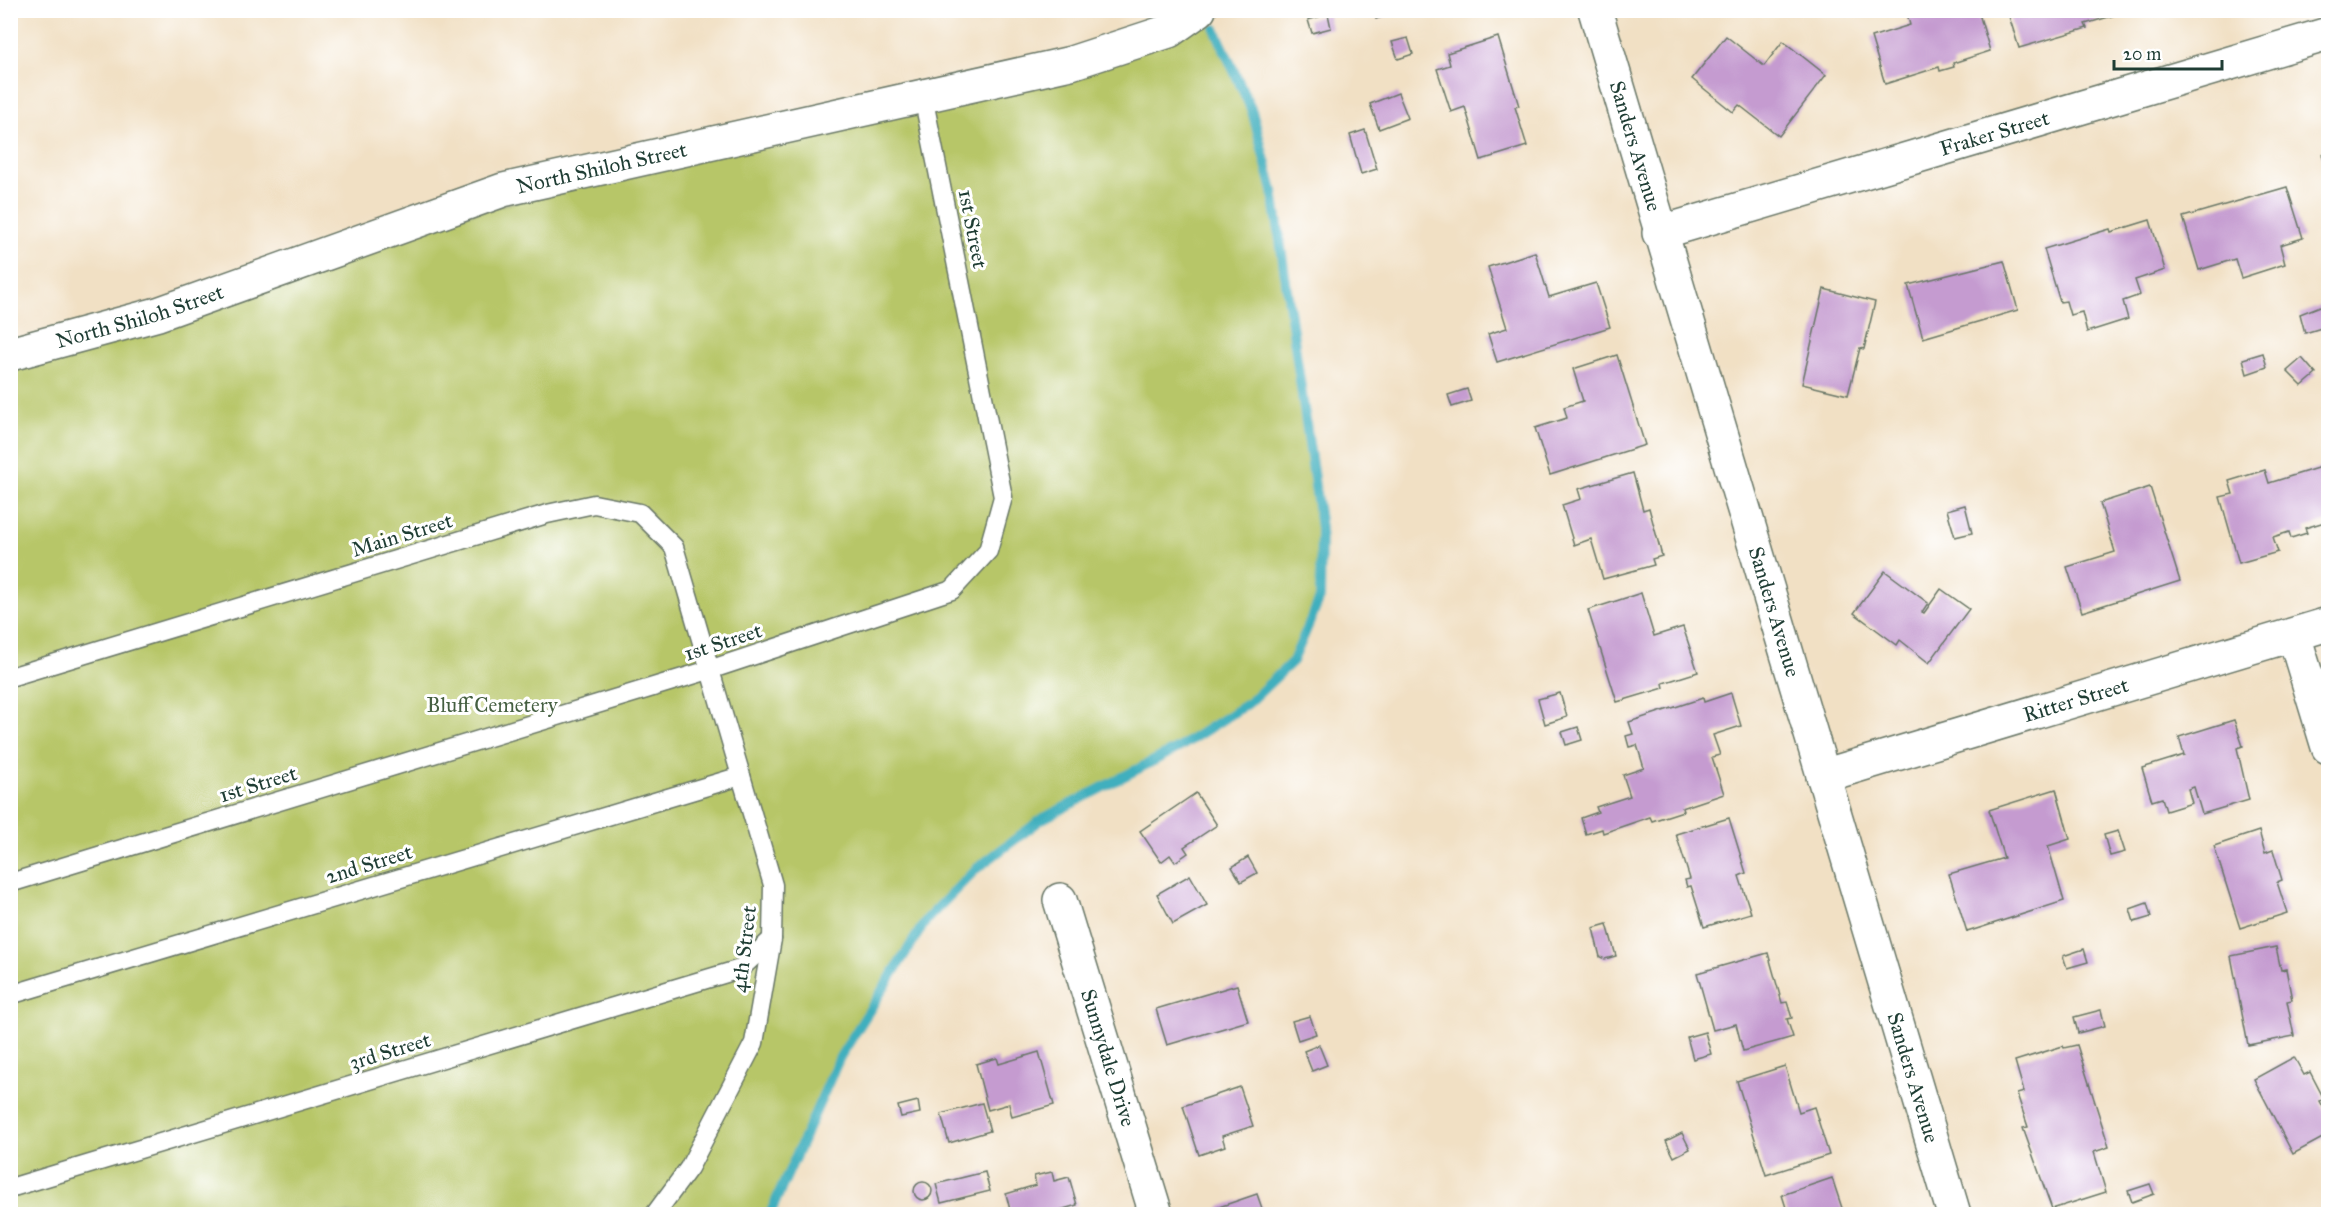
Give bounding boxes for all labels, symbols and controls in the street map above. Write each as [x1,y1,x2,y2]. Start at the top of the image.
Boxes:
scale bar [2114,33,2222,71]
text: 20 m [2123,43,2161,65]
street label: Sanders Avenue [1604,78,1667,215]
street label: Fraker Street [1937,104,2053,162]
street label: North Shiloh Street [514,136,690,200]
street label: 1st Street [953,187,994,271]
street label: North Shiloh Street [53,278,228,354]
street label: Main Street [348,507,456,563]
street label: Sanders Avenue [1743,544,1806,680]
street label: 1st Street [681,617,766,667]
street label: Ritter Street [2020,672,2132,728]
park label: Bluff Cemetery [427,692,559,718]
street label: 1st Street [216,760,301,808]
street label: 2nd Street [323,838,416,889]
street label: 4th Street [726,903,762,994]
street label: Sunnydale Drive [1075,986,1142,1130]
street label: Sanders Avenue [1882,1009,1945,1146]
street label: 3rd Street [346,1026,434,1076]

